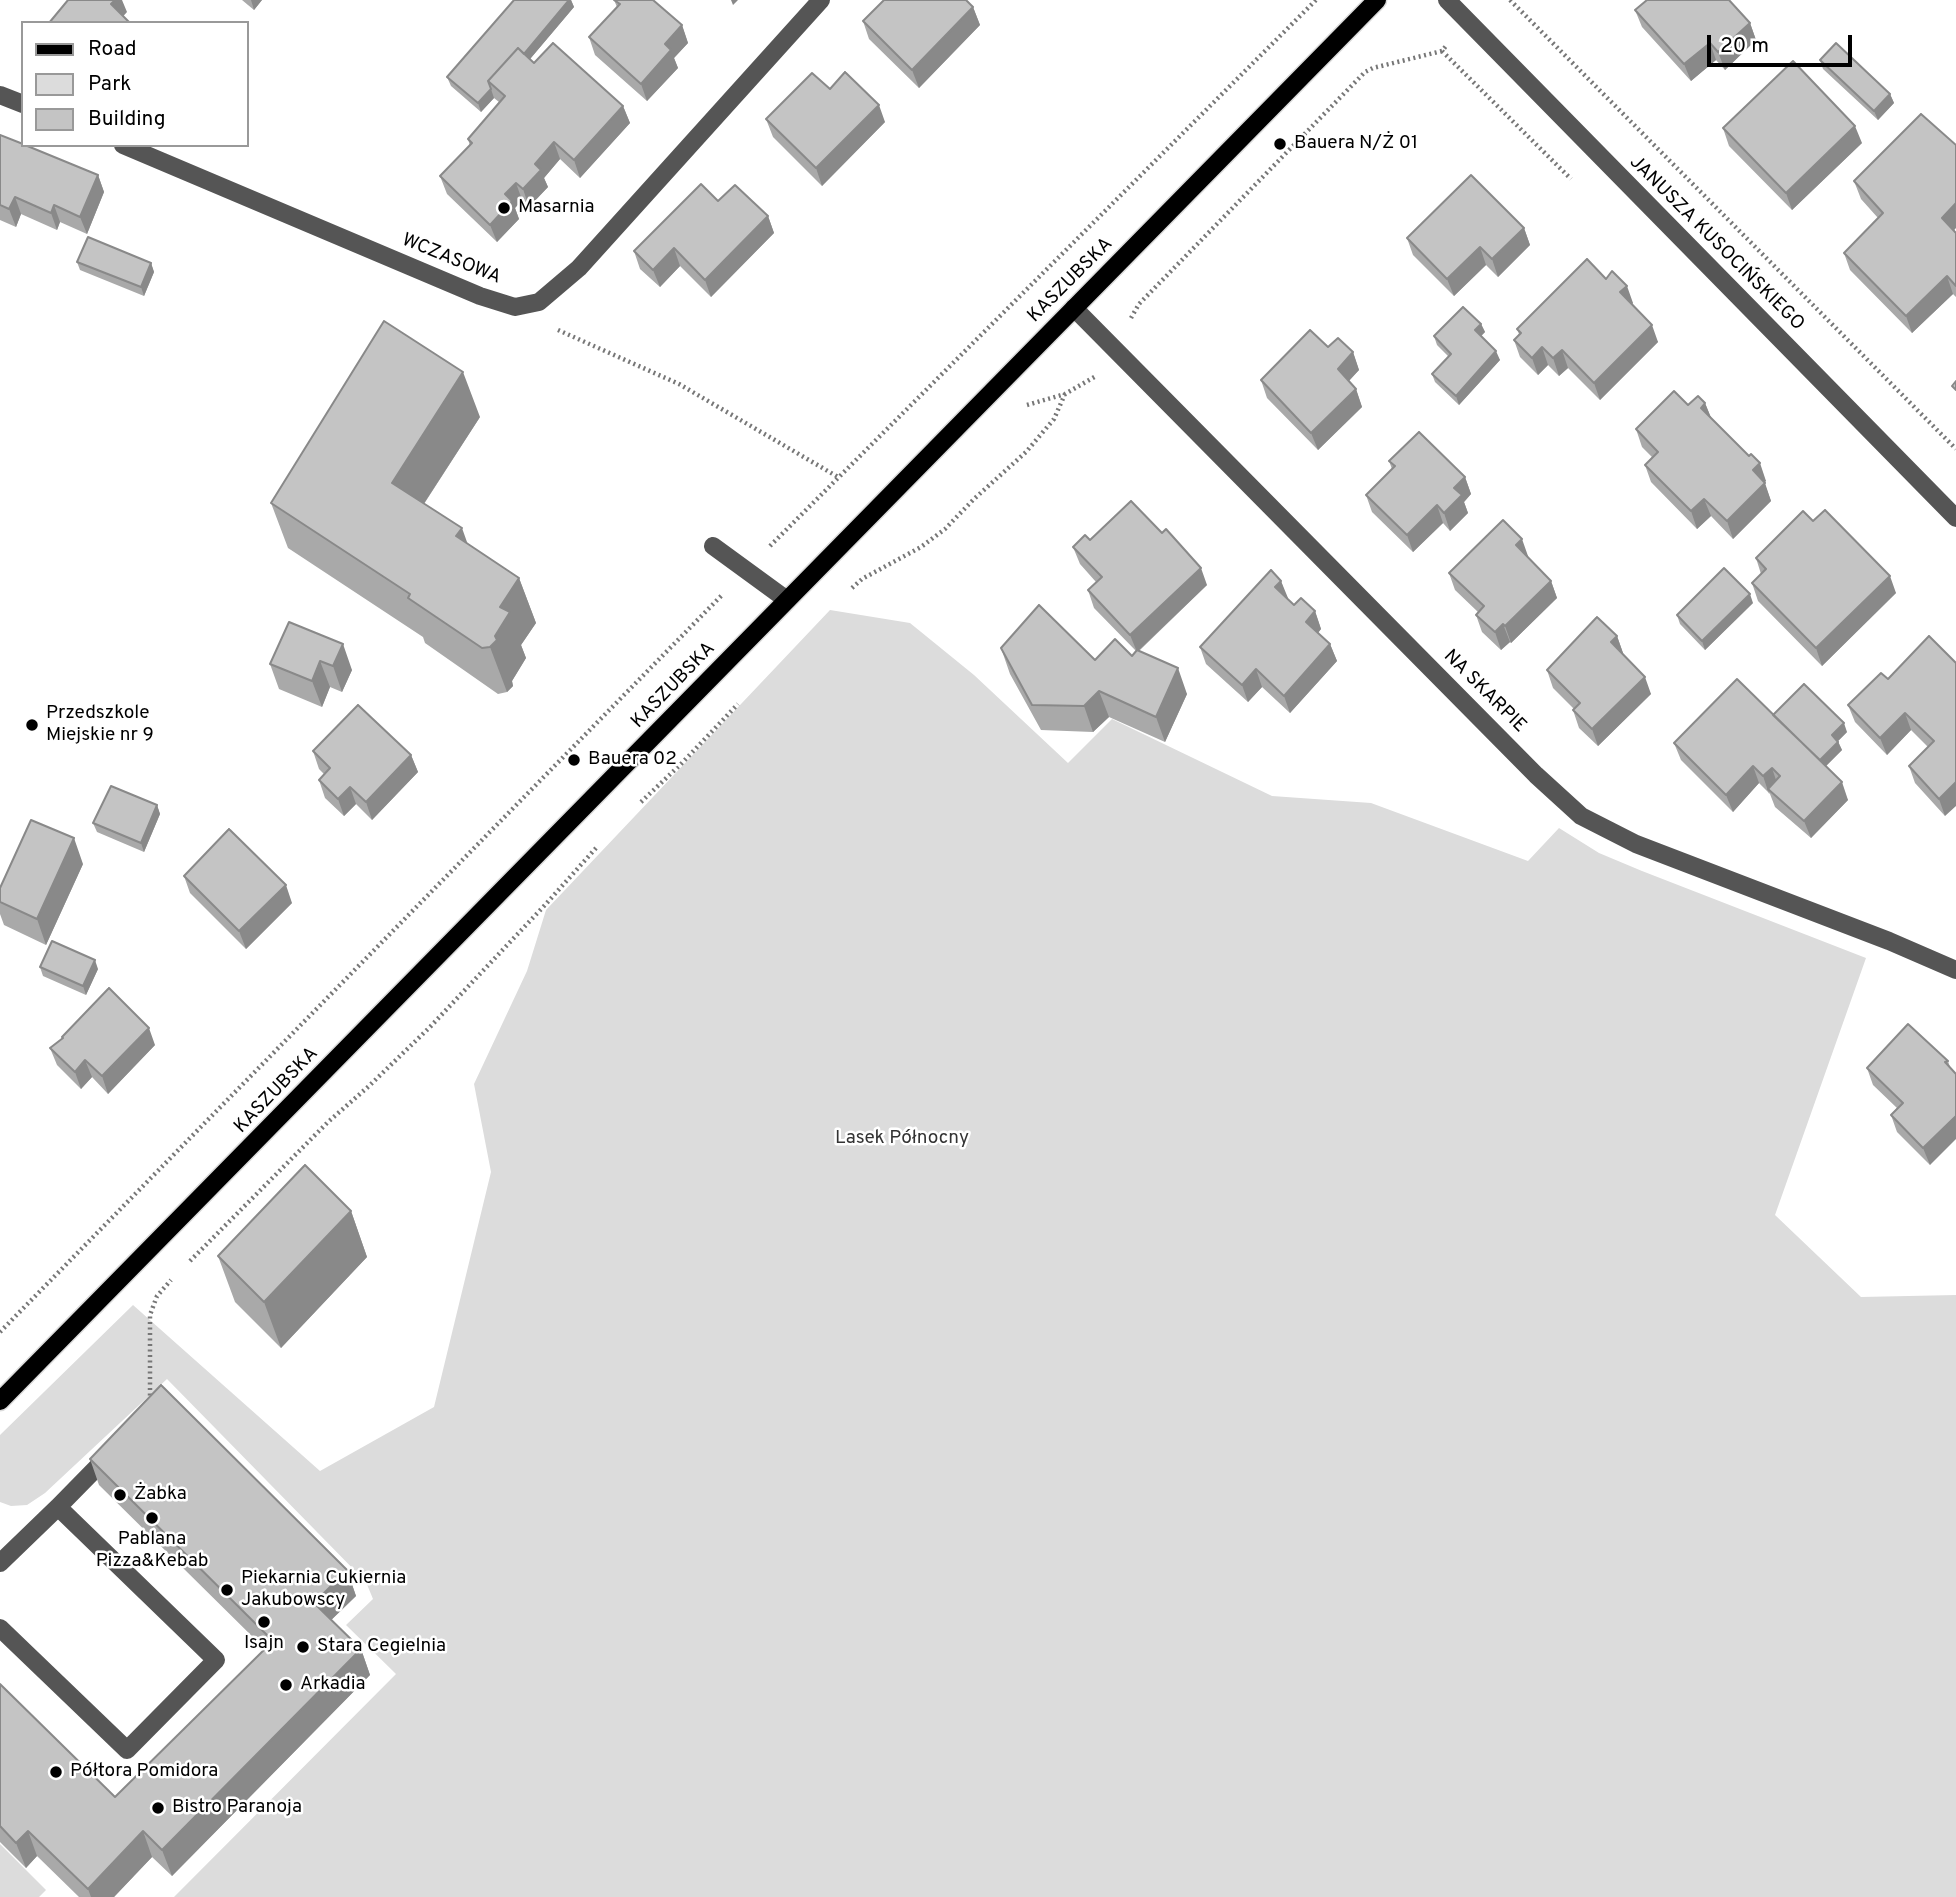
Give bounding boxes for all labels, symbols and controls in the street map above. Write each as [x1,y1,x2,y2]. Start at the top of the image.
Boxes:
legend [21,21,248,147]
scale bar [1711,21,1856,65]
text: 20 m [1720,33,1769,60]
text: Road [88,36,137,63]
text: Park [88,71,131,98]
text: Building [88,106,166,133]
place label: Bauera N/Ż 01 [1294,133,1418,155]
marker: Bauera N/Ż 01 [1272,136,1288,152]
street label: JANUSZA KUSOCIŃSKIEGO [1624,152,1808,336]
place label: Masarnia [518,197,594,219]
marker: Masarnia [496,200,512,216]
street label: WCZASOWA [398,230,504,290]
street label: KASZUBSKA [1024,234,1118,328]
street label: KASZUBSKA [627,638,721,734]
street label: NA SKARPIE [1438,646,1530,738]
place label: Przedszkole Miejskie nr 9 [46,703,154,747]
marker: Przedszkole Miejskie nr 9 [24,717,40,733]
place label: Bauera 02 [588,749,677,771]
marker: Bauera 02 [566,752,582,768]
street label: KASZUBSKA [230,1043,324,1139]
park label: Lasek Północny [835,1128,969,1150]
place label: Żabka [134,1484,187,1506]
marker: Żabka [112,1487,128,1503]
marker: Pablana Pizza&Kebab [144,1510,160,1526]
place label: Pablana Pizza&Kebab [96,1529,208,1573]
place label: Piekarnia Cukiernia Jakubowscy [241,1568,406,1612]
marker: Piekarnia Cukiernia Jakubowscy [219,1582,235,1598]
marker: Isajn [256,1614,272,1630]
place label: Isajn [244,1633,284,1655]
place label: Stara Cegielnia [317,1636,446,1658]
marker: Stara Cegielnia [295,1639,311,1655]
place label: Arkadia [300,1674,366,1696]
marker: Arkadia [278,1677,294,1693]
place label: Półtora Pomidora [70,1761,218,1783]
marker: Półtora Pomidora [48,1764,64,1780]
place label: Bistro Paranoja [172,1797,302,1819]
marker: Bistro Paranoja [150,1800,166,1816]

